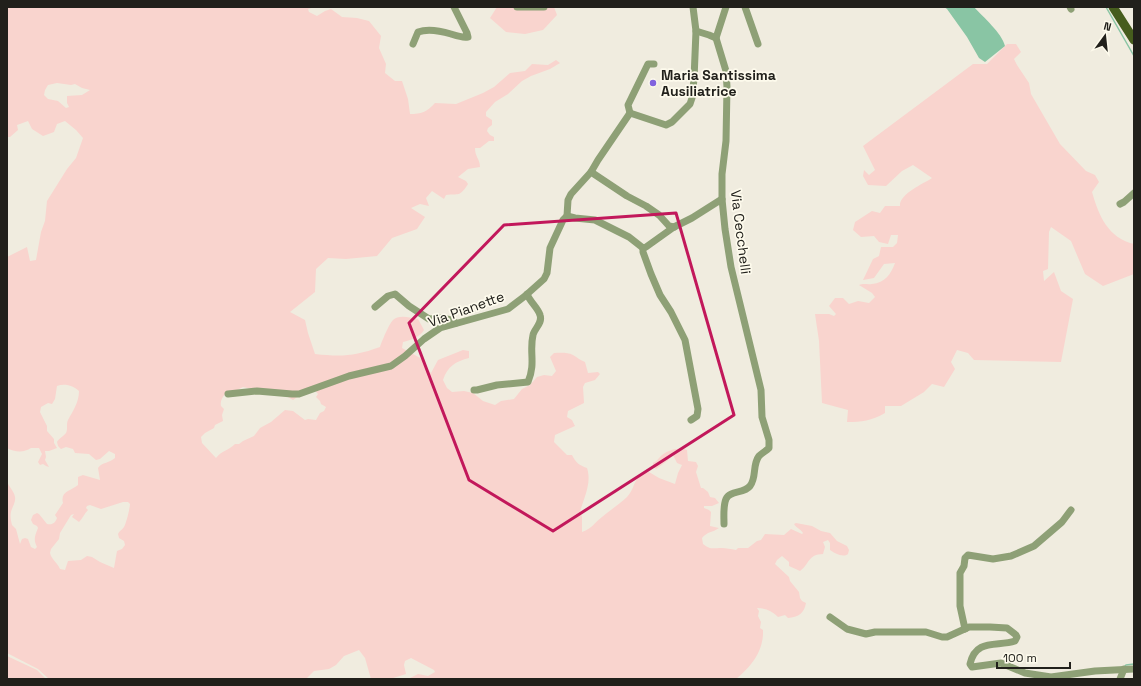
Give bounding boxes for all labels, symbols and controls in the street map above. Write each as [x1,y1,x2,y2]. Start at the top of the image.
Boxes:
north arrow [1085,16,1125,56]
text: N [1102,19,1113,34]
place label: Maria Santissima Ausiliatrice [661,66,776,100]
marker: Maria Santissima Ausiliatrice [648,78,658,88]
street label: Via Cecchelli [727,189,755,275]
street label: Via Pianette [425,287,507,331]
scale bar [997,644,1070,670]
text: 100 m [1003,650,1037,666]

